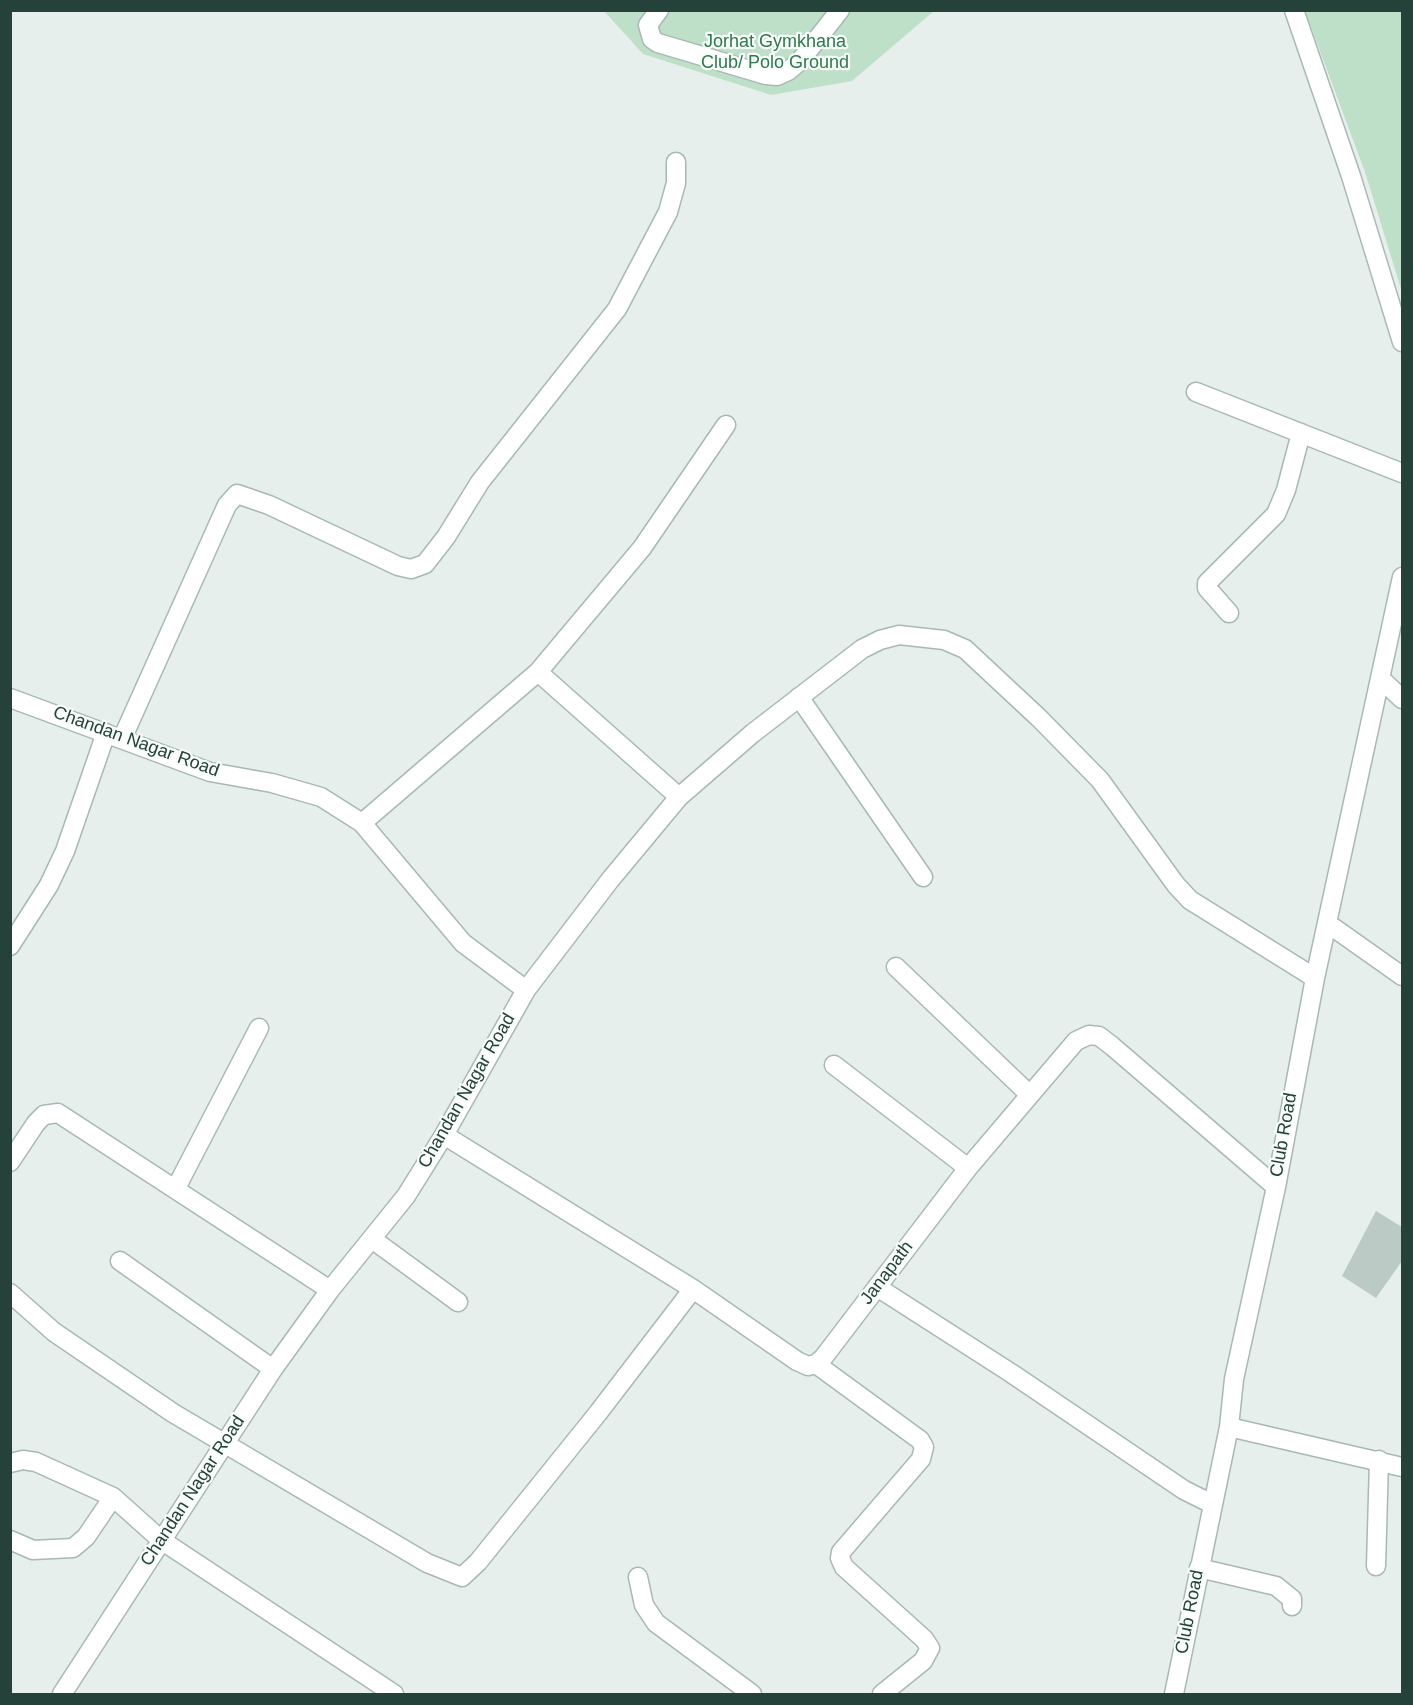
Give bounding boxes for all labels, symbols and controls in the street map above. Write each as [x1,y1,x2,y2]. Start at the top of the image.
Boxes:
park label: Jorhat Gymkhana Club/ Polo Ground [701,31,849,74]
street label: Chandan Nagar Road [50,702,222,782]
street label: Chandan Nagar Road [414,1010,520,1172]
street label: Club Road [1266,1091,1302,1179]
street label: Janapath [856,1237,918,1309]
street label: Chandan Nagar Road [136,1412,250,1570]
street label: Club Road [1171,1568,1209,1656]

